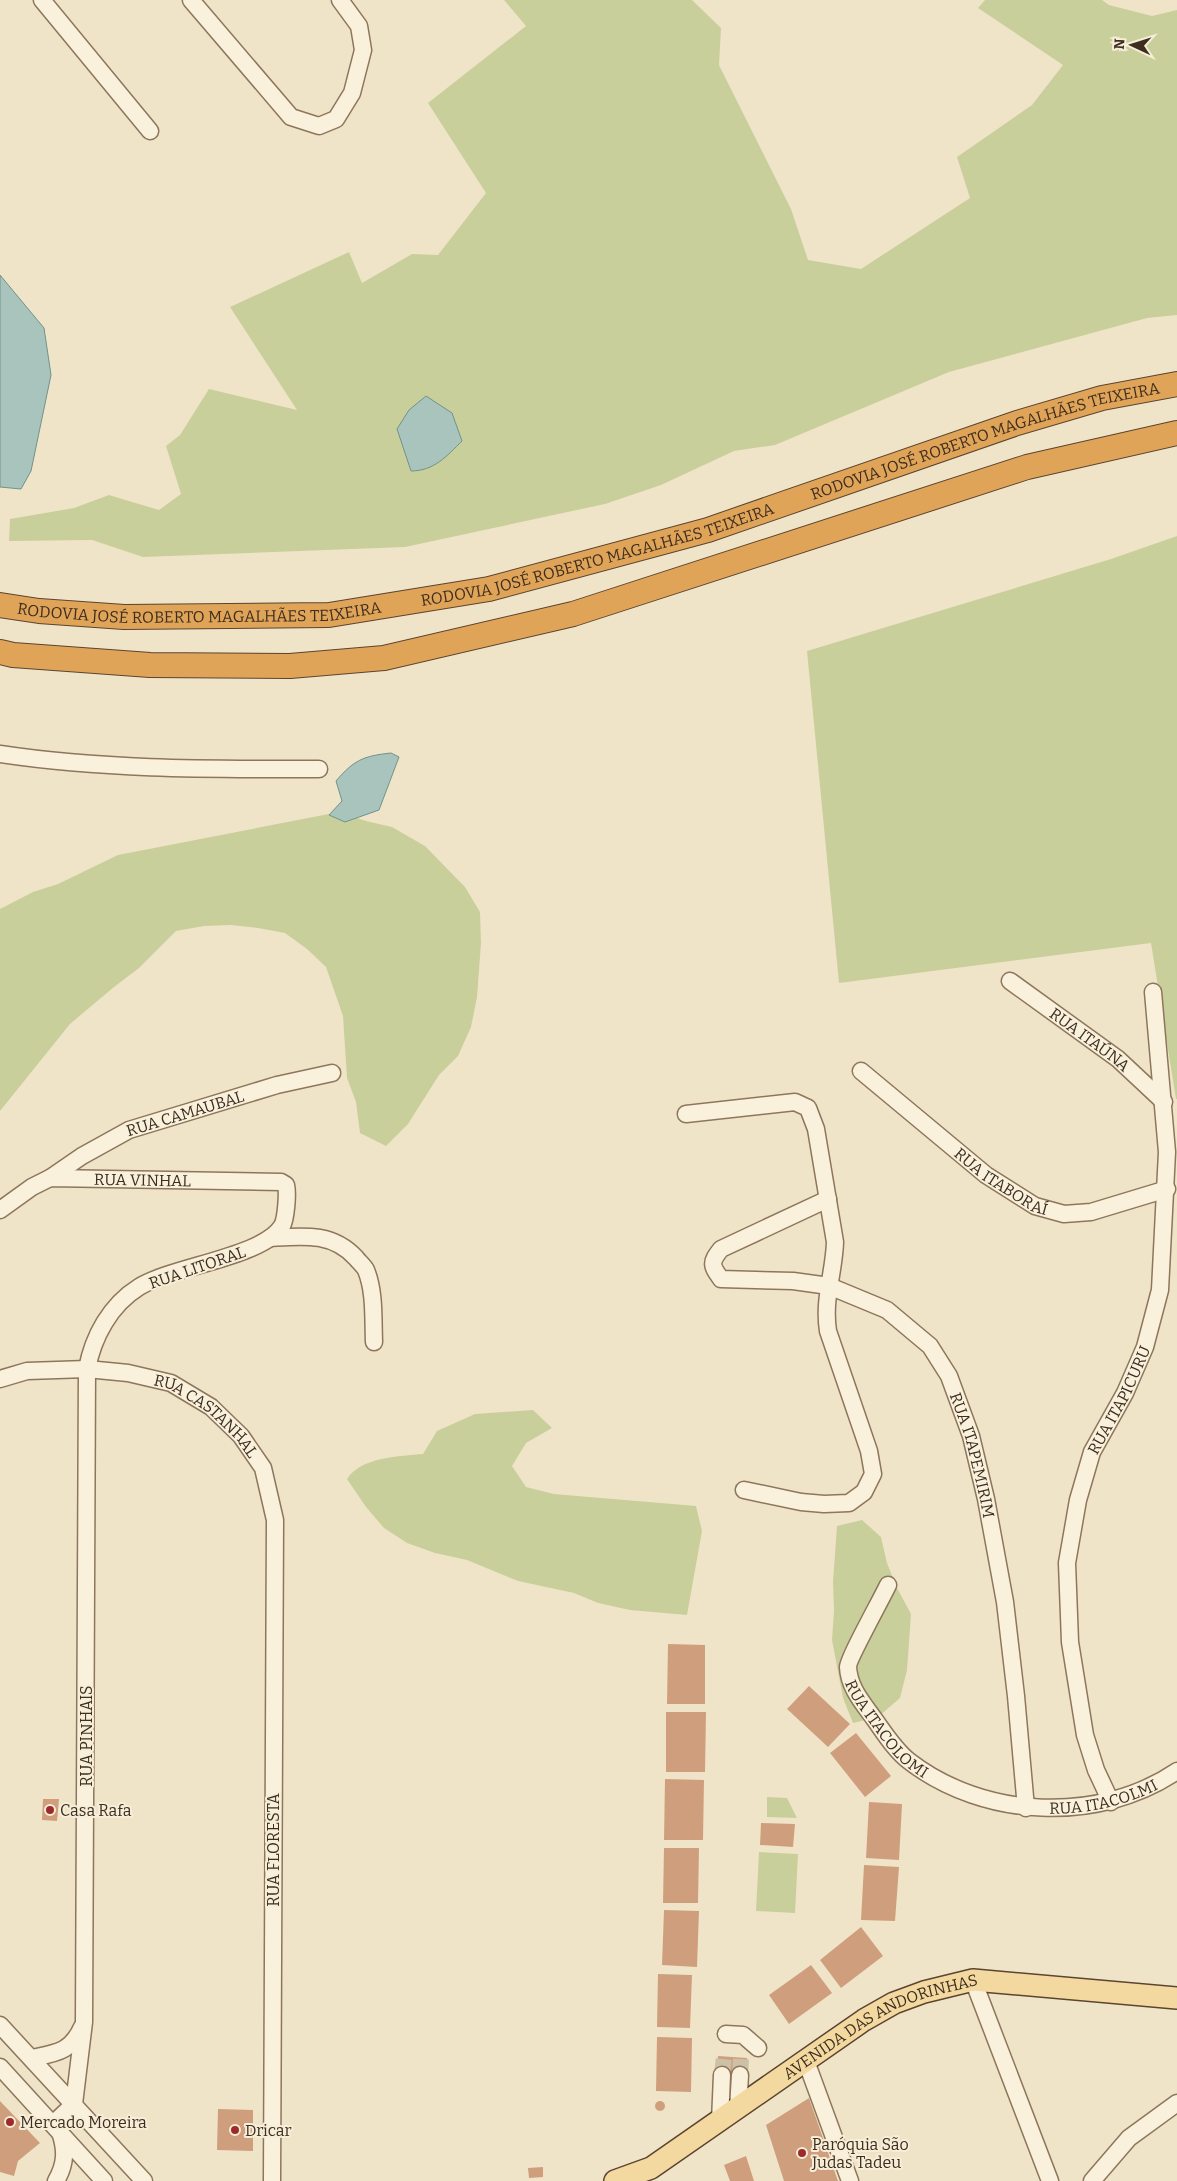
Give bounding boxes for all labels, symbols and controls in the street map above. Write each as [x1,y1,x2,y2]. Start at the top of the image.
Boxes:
north arrow [1107,20,1157,70]
text: N [1111,38,1128,50]
street label: RODOVIA JOSÉ ROBERTO MAGALHÃES TEIXEIRA [808,378,1162,504]
street label: RODOVIA JOSÉ ROBERTO MAGALHÃES TEIXEIRA [419,499,777,610]
street label: RODOVIA JOSÉ ROBERTO MAGALHÃES TEIXEIRA [16,598,383,627]
street label: RUA ITAÚNA [1046,1004,1134,1076]
street label: RUA CAMAUBAL [124,1087,246,1140]
street label: RUA ITABORAÍ [950,1144,1050,1219]
street label: RUA VINHAL [94,1170,191,1190]
street label: RUA LITORAL [146,1242,248,1293]
street label: RUA ITAPICURU [1084,1343,1154,1458]
street label: RUA CASTANHAL [152,1370,262,1461]
street label: RUA ITAPEMIRIM [946,1390,998,1519]
street label: RUA ITACOLOMI [841,1677,932,1782]
street label: RUA PINHAIS [77,1685,96,1787]
street label: RUA ITACOLMI [1049,1775,1161,1818]
street label: RUA FLORESTA [264,1793,283,1907]
place label: Casa Rafa [60,1801,132,1820]
marker: Casa Rafa [44,1804,56,1816]
street label: AVENIDA DAS ANDORINHAS [780,1970,980,2083]
place label: Mercado Moreira [20,2113,147,2132]
marker: Mercado Moreira [4,2116,16,2128]
place label: Dricar [245,2121,292,2140]
marker: Dricar [229,2124,241,2136]
place label: Paróquia São Judas Tadeu [811,2135,909,2172]
marker: Paróquia São Judas Tadeu [796,2147,808,2159]

